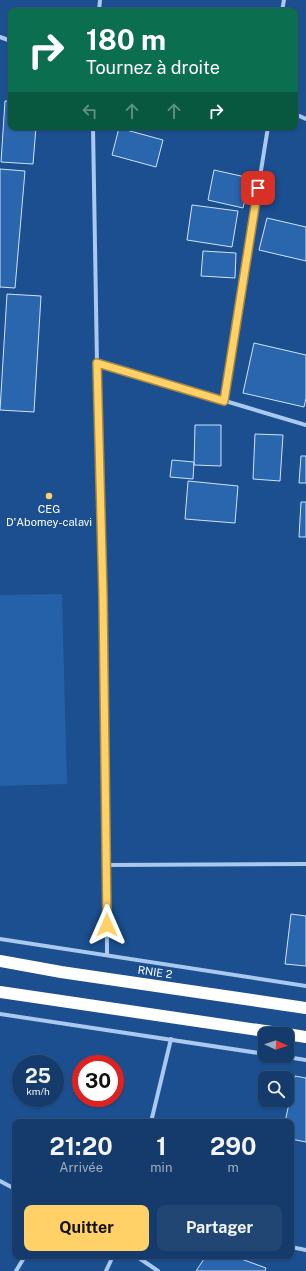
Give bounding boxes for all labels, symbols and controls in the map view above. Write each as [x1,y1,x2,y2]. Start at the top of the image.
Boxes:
text: 180 m [86,23,166,56]
icon: right [20,24,72,76]
text: Tournez à droite [86,57,220,78]
icon: left [79,100,101,122]
icon: ahead [121,100,143,122]
icon: ahead [163,100,185,122]
icon: right [205,100,227,122]
pin [241,171,275,205]
icon: arrive [247,177,269,199]
marker: CEG D'Abomey-calavi [44,491,54,501]
place label: CEG D'Abomey-calavi [6,503,92,528]
position arrow [86,904,128,946]
street label: RNIE 2 [137,964,174,980]
north arrow [258,1027,294,1063]
map controls [258,1027,294,1107]
speed limit sign: 30 [72,1055,124,1107]
text: 25 [25,1064,51,1088]
button: search [258,1071,294,1107]
text: km/h [26,1085,50,1097]
text: 21:20 [50,1132,113,1160]
text: 1 [156,1132,167,1160]
text: 290 [210,1132,256,1160]
text: Arrivée [59,1160,103,1175]
text: min [150,1160,172,1175]
text: m [228,1160,239,1175]
button: Quitter [24,1205,149,1251]
button: Partager [157,1205,282,1251]

